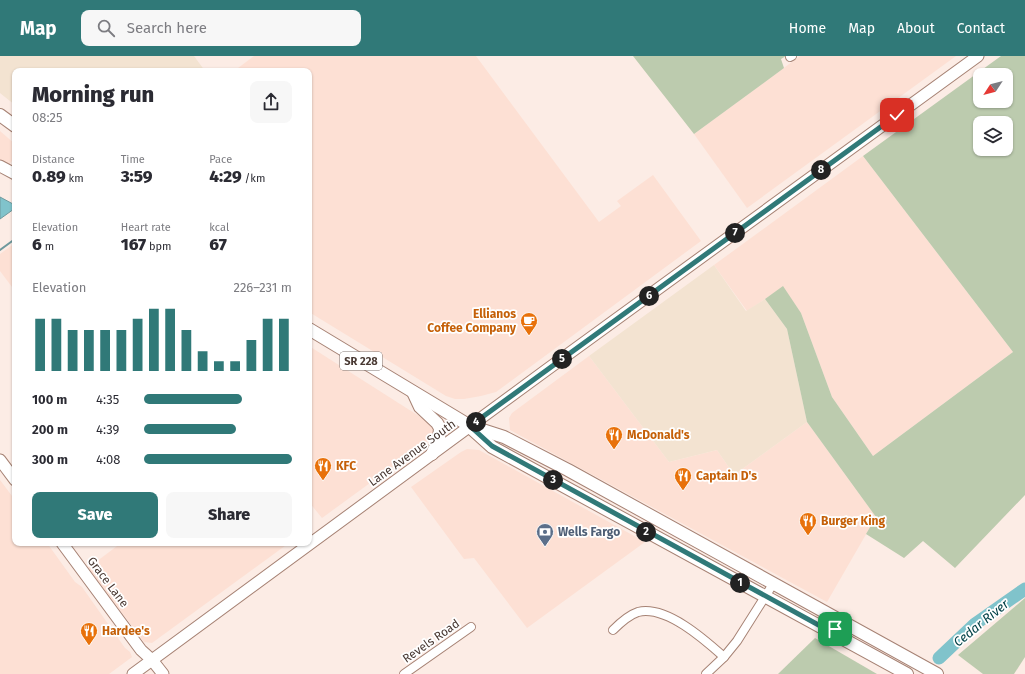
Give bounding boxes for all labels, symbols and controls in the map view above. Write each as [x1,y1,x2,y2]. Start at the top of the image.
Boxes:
search box [81,10,361,46]
text: Map [20,17,57,40]
icon: search [95,17,117,39]
text: Search here [127,19,207,37]
text: Home [789,20,826,37]
text: Map [848,20,875,37]
text: About [897,20,935,37]
text: Contact [957,20,1005,37]
north arrow [973,68,1013,108]
map controls [973,68,1013,156]
text: Morning run [32,81,154,108]
button: share [250,81,292,123]
pin [880,98,914,132]
icon: check [886,104,908,126]
text: 08:25 [32,110,63,125]
button: layers [973,116,1013,156]
text: Distance [32,153,75,166]
text: Time [121,153,145,166]
text: Pace [209,153,232,166]
pin: 8 [811,160,831,180]
text: 8 [818,163,824,176]
text: 0.89 [32,166,66,187]
text: 3:59 [121,166,153,187]
text: 4:29 [209,166,242,187]
text: km [66,172,84,185]
text: /km [242,172,265,185]
text: Elevation [32,221,78,234]
text: Heart rate [121,221,171,234]
text: kcal [209,221,229,234]
pin: 7 [725,223,745,243]
text: 7 [732,226,738,239]
text: 6 [32,234,42,255]
text: 167 [121,234,146,255]
text: 67 [209,234,227,255]
text: m [42,240,54,253]
text: bpm [146,240,172,253]
text: Elevation [32,280,86,295]
text: 226–231 m [233,280,292,295]
pin: 6 [639,286,659,306]
text: 6 [646,289,652,302]
place label: Ellianos Coffee Company [427,307,517,335]
cafe icon: Ellianos Coffee Company [519,311,539,336]
pin: 5 [552,349,572,369]
road number: SR 228 [340,352,382,370]
text: 5 [559,352,565,365]
text: 100 m [32,392,67,407]
text: 4:35 [96,392,119,407]
pin: 4 [466,412,486,432]
text: 4 [473,415,479,428]
street label: Lane Avenue South [366,417,458,489]
text: 200 m [32,422,68,437]
text: 4:39 [96,422,119,437]
restaurant icon: McDonald's [604,425,624,450]
place label: McDonald's [627,428,690,442]
text: 300 m [32,452,68,467]
text: 4:08 [96,452,120,467]
restaurant icon: KFC [313,456,333,481]
place label: KFC [336,459,356,473]
restaurant icon: Captain D's [673,466,693,491]
place label: Captain D's [696,469,757,483]
pin: 3 [543,470,563,490]
text: 3 [550,473,556,486]
button: Save [32,492,158,538]
button: Share [166,492,292,538]
restaurant icon: Burger King [798,511,818,536]
place label: Burger King [821,514,885,528]
bank icon: Wells Fargo [535,522,555,547]
pin: 2 [636,522,656,542]
place label: Wells Fargo [558,525,620,539]
text: 2 [643,525,649,538]
street label: Grace Lane [85,554,131,610]
pin: 1 [730,573,750,593]
text: 1 [737,576,743,589]
water label: Cedar River [951,596,1012,650]
pin [818,612,852,646]
street label: Revels Road [400,616,462,666]
icon: arrive [824,618,846,640]
restaurant icon: Hardee's [79,621,99,646]
place label: Hardee's [102,624,150,638]

